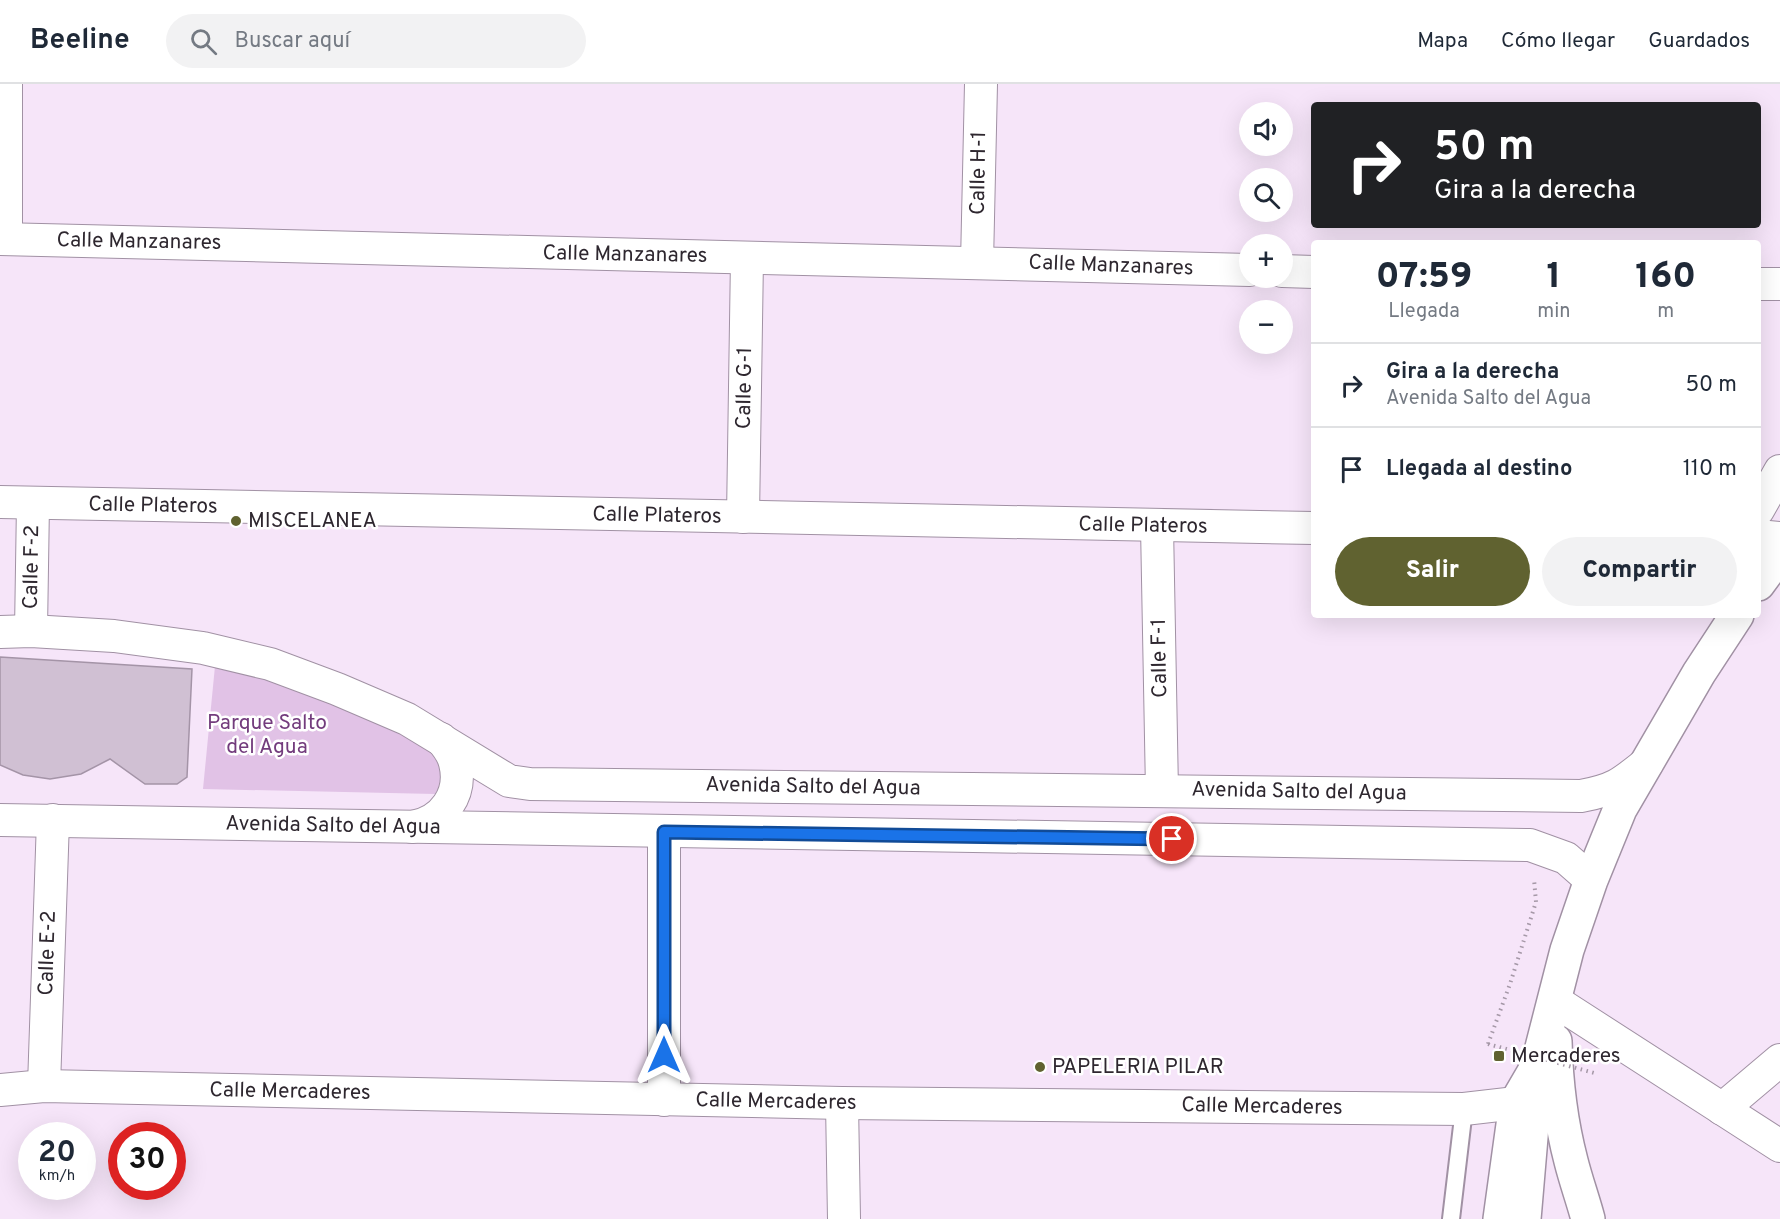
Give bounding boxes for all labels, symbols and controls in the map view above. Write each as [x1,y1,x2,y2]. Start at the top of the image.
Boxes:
search box [166,14,586,68]
text: Beeline [30,23,130,59]
icon: search [187,25,220,58]
text: Buscar aquí [235,28,350,55]
text: Mapa [1417,28,1468,55]
text: Cómo llegar [1501,28,1615,55]
text: Guardados [1648,28,1750,55]
map controls [1239,102,1293,354]
button: sound [1239,102,1293,156]
text: 50 m [1434,122,1535,175]
icon: right [1335,126,1413,204]
street label: Calle H-1 [965,131,993,215]
button: search [1239,168,1293,222]
text: Gira a la derecha [1434,174,1636,208]
street label: Calle Manzanares [56,227,222,257]
button: + [1239,234,1293,288]
street label: Calle Manzanares [542,240,708,270]
street label: Calle Manzanares [1028,250,1194,282]
text: 07:59 [1376,255,1472,301]
text: 1 [1546,255,1561,301]
text: 160 [1635,255,1696,301]
text: Llegada [1388,299,1460,325]
text: min [1537,299,1571,325]
text: m [1657,299,1674,325]
button: − [1239,300,1293,354]
street label: Calle G-1 [731,347,759,429]
text: Gira a la derecha [1386,359,1559,386]
icon: right [1335,369,1368,402]
text: 50 m [1685,372,1737,399]
text: Avenida Salto del Agua [1386,386,1591,412]
icon: arrive [1335,453,1368,486]
text: Llegada al destino [1386,456,1572,483]
text: 110 m [1683,456,1737,483]
street label: Calle Plateros [88,491,218,521]
street label: Calle Plateros [592,501,722,531]
place label: MISCELANEA [248,508,377,535]
street label: Calle Plateros [1078,511,1208,541]
marker: MISCELANEA [229,514,243,528]
street label: Calle F-2 [18,525,46,609]
button: Salir [1335,537,1530,606]
button: Compartir [1542,537,1737,606]
street label: Calle F-1 [1146,618,1174,698]
park label: Parque Salto del Agua [207,710,327,761]
street label: Avenida Salto del Agua [705,772,921,802]
street label: Avenida Salto del Agua [1191,777,1407,807]
street label: Avenida Salto del Agua [225,811,441,841]
pin [1146,813,1197,864]
icon: arrive [1155,822,1188,855]
street label: Calle E-2 [33,910,63,996]
position arrow [632,1023,696,1087]
place label: Mercaderes [1511,1043,1621,1070]
marker: Mercaderes [1492,1049,1506,1063]
place label: PAPELERIA PILAR [1052,1054,1224,1081]
marker: PAPELERIA PILAR [1033,1060,1047,1074]
street label: Calle Mercaderes [209,1077,371,1107]
street label: Calle Mercaderes [695,1087,857,1117]
street label: Calle Mercaderes [1181,1092,1343,1122]
speed limit sign: 30 [108,1122,186,1200]
text: 20 [38,1135,76,1172]
text: km/h [39,1167,75,1186]

